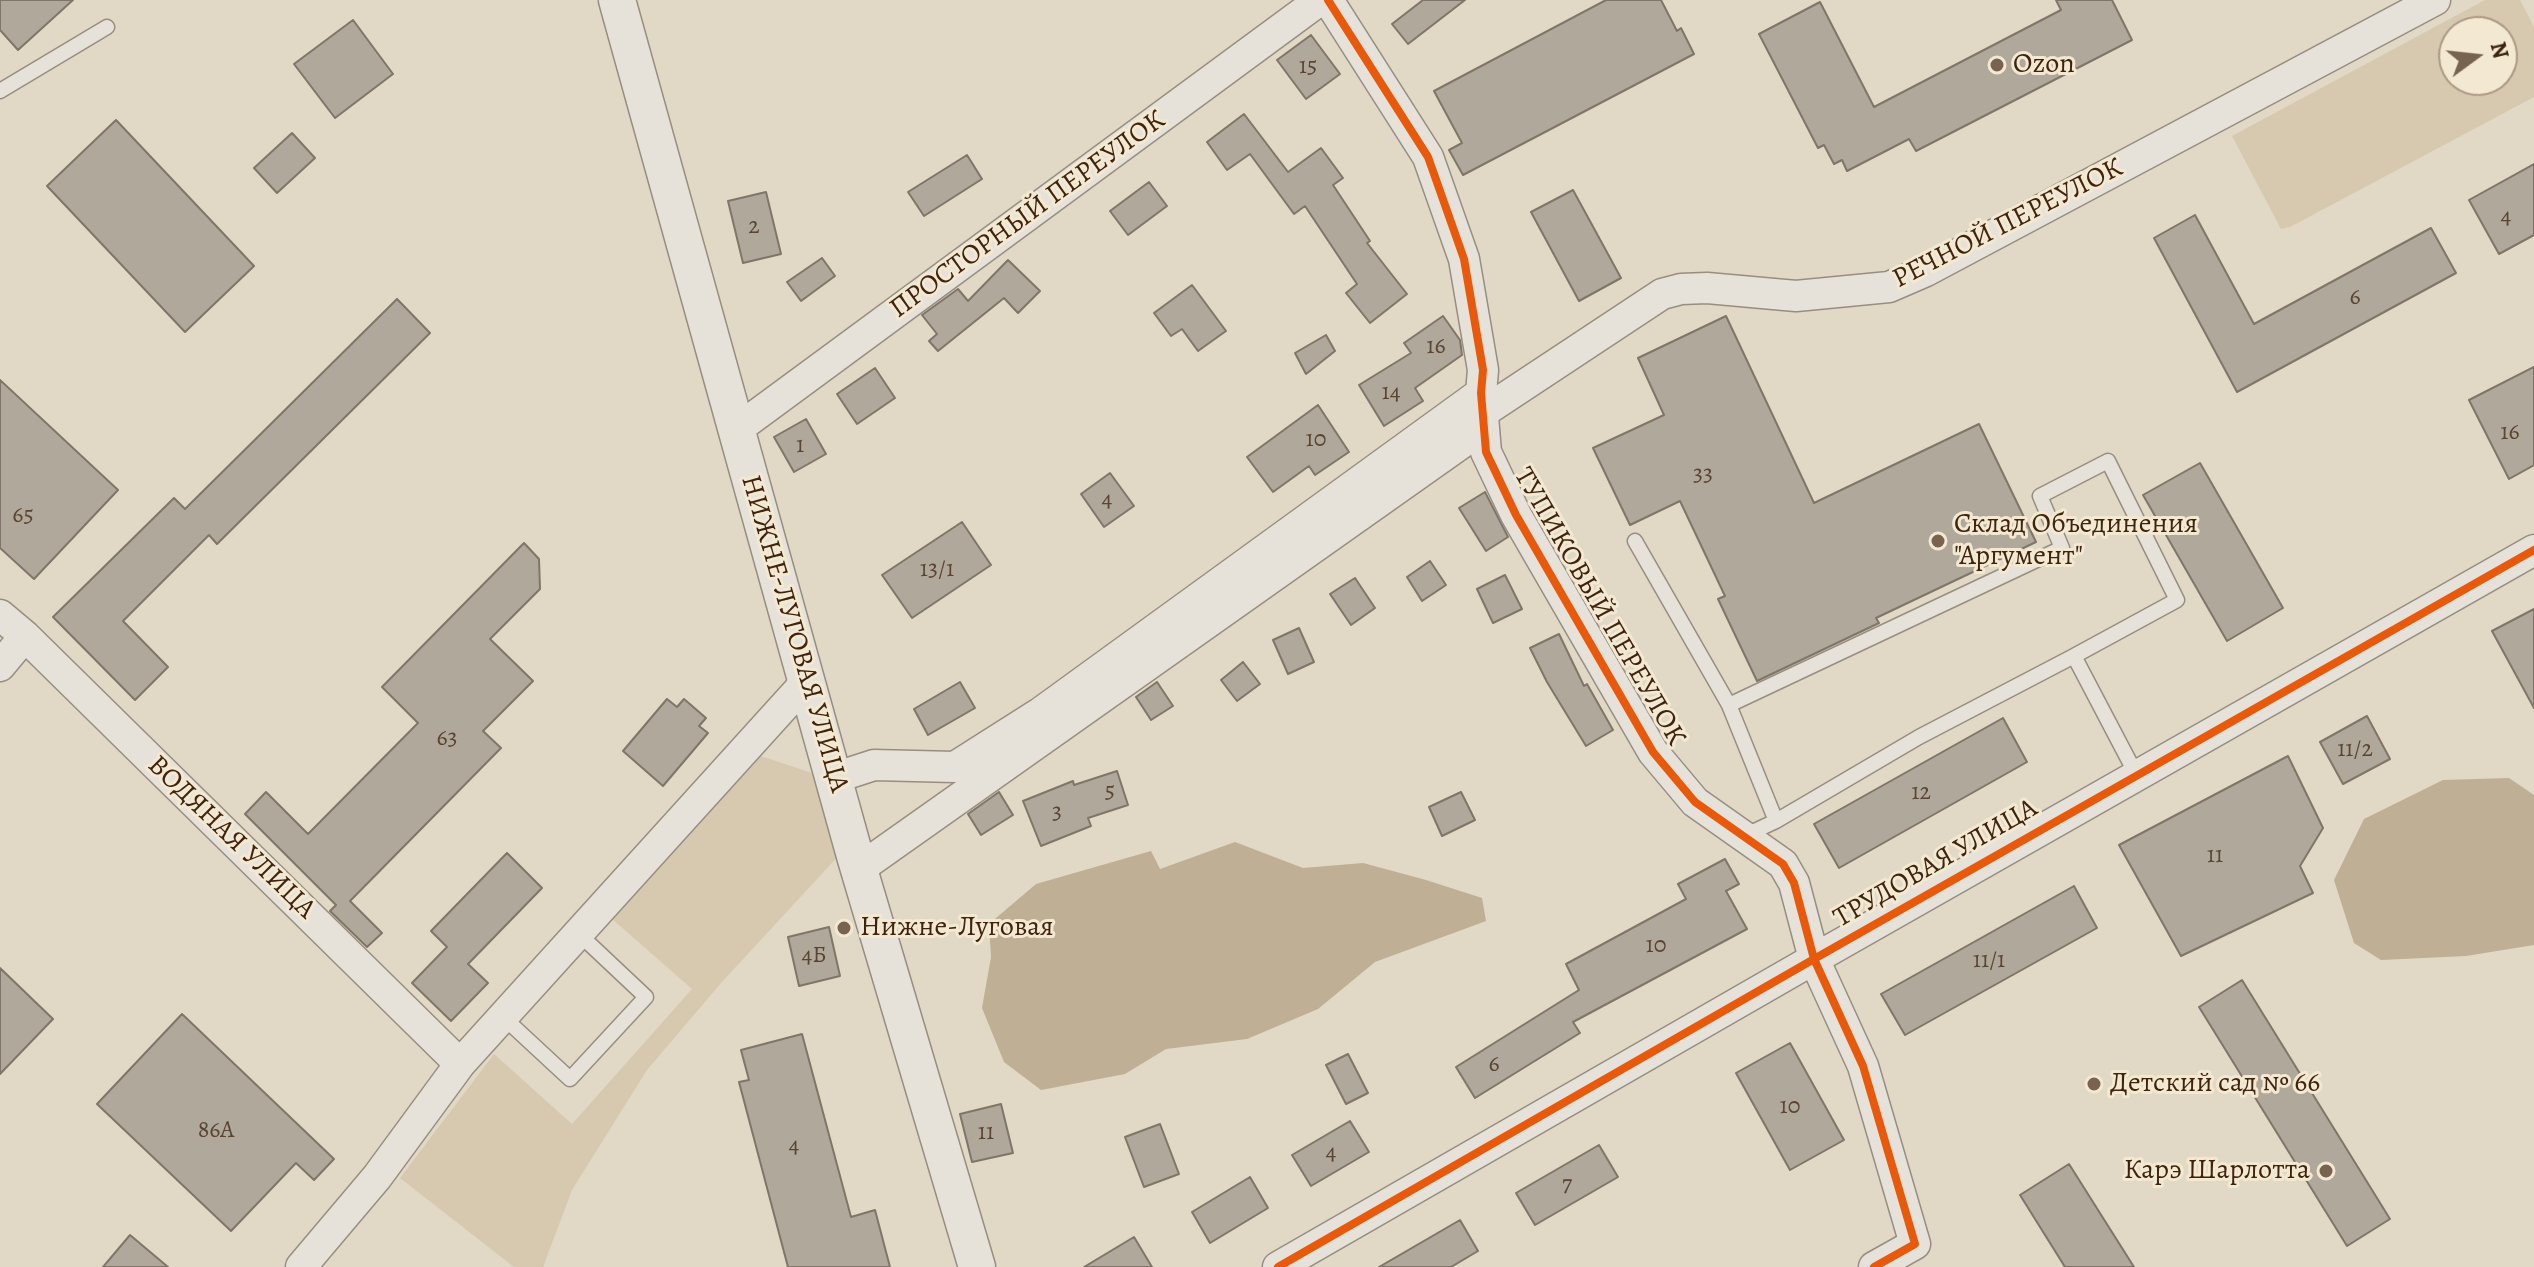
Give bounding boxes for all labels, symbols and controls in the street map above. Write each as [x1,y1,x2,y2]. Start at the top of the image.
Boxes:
north arrow [2438,16,2518,96]
text: N [2483,39,2516,62]
place label: Ozon [2013,48,2075,82]
house number: 15 [1299,53,1317,81]
marker: Ozon [1988,56,2006,74]
street label: ПРОСТОРНЫЙ ПЕРЕУЛОК [884,104,1172,326]
street label: РЕЧНОЙ ПЕРЕУЛОК [1887,151,2129,297]
house number: 4 [2501,203,2511,231]
house number: 2 [748,213,760,241]
house number: 6 [2349,284,2361,312]
house number: 16 [1426,333,1446,361]
house number: 14 [1381,379,1401,407]
house number: 16 [2500,419,2520,447]
house number: 10 [1306,426,1326,454]
house number: 1 [796,432,804,460]
house number: 33 [1693,461,1713,489]
street label: ТУПИКОВЫЙ ПЕРЕУЛОК [1506,462,1692,752]
street label: НИЖНЕ-ЛУГОВАЯ УЛИЦА [733,472,855,796]
house number: 4 [1102,486,1112,514]
house number: 65 [12,502,34,530]
place label: Склад Объединения "Аргумент" [1954,508,2198,574]
marker: Склад Объединения "Аргумент" [1929,532,1947,550]
house number: 13/1 [920,556,954,584]
house number: 63 [436,725,458,753]
house number: 11/2 [2337,736,2373,764]
street label: ВОДЯНАЯ УЛИЦА [140,749,322,927]
house number: 5 [1105,778,1115,806]
house number: 12 [1911,779,1931,807]
street label: ТРУДОВАЯ УЛИЦА [1828,792,2044,936]
house number: 3 [1052,799,1062,827]
house number: 11 [2207,842,2223,870]
place label: Нижне-Луговая [860,911,1054,945]
marker: Нижне-Луговая [835,919,853,937]
house number: 10 [1646,932,1666,960]
house number: 4Б [801,942,827,970]
house number: 11/1 [1973,947,2005,975]
house number: 6 [1488,1051,1500,1079]
place label: Детский сад № 66 [2110,1067,2320,1101]
marker: Детский сад № 66 [2085,1075,2103,1093]
house number: 10 [1780,1093,1800,1121]
house number: 86А [198,1117,234,1145]
house number: 11 [978,1119,994,1147]
house number: 4 [789,1132,799,1160]
house number: 4 [1326,1139,1336,1167]
place label: Карэ Шарлотта [2124,1154,2310,1188]
marker: Карэ Шарлотта [2317,1162,2335,1180]
house number: 7 [1562,1171,1572,1199]

